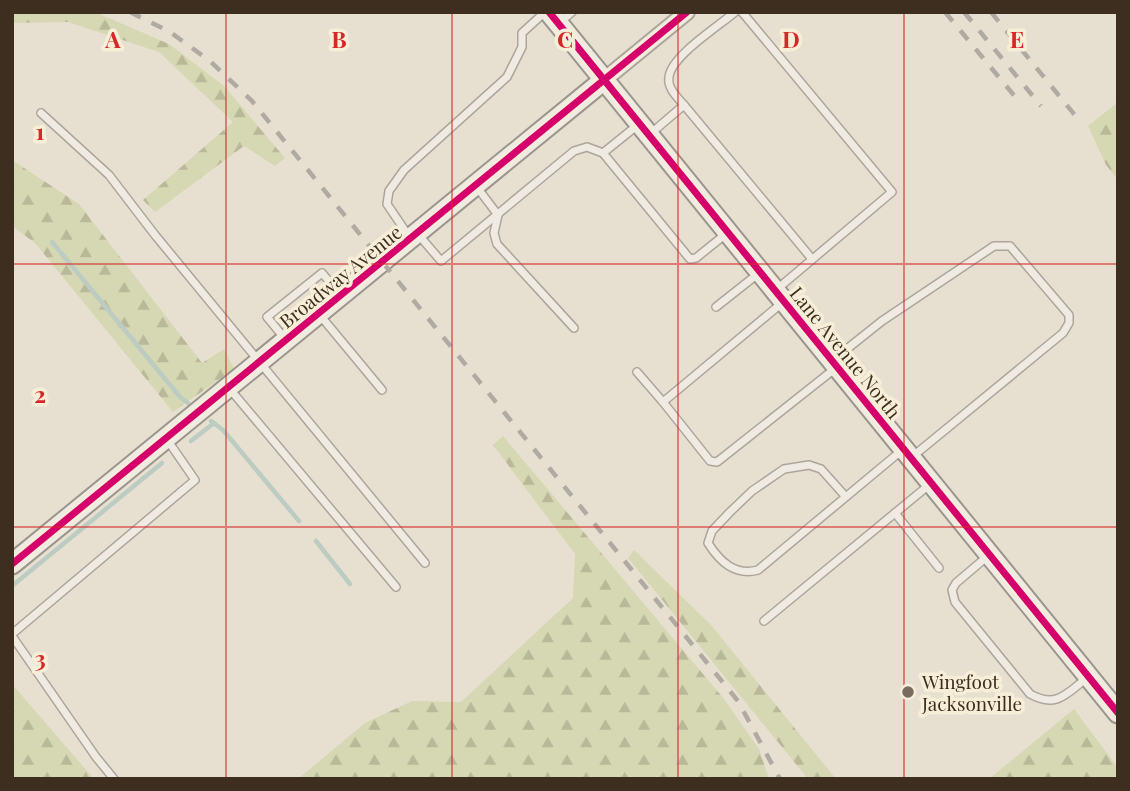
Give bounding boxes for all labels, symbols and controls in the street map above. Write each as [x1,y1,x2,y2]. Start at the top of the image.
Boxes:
text: A [104,23,121,54]
text: B [331,23,347,54]
text: C [557,23,573,54]
text: D [782,23,800,54]
text: E [1010,23,1024,54]
text: 1 [36,115,45,146]
street label: Broadway Avenue [273,219,407,333]
street label: Lane Avenue North [785,280,907,424]
text: 2 [34,378,46,409]
text: 3 [34,642,46,673]
place label: Wingfoot Jacksonville [921,668,1022,716]
marker: Wingfoot Jacksonville [900,684,916,700]

